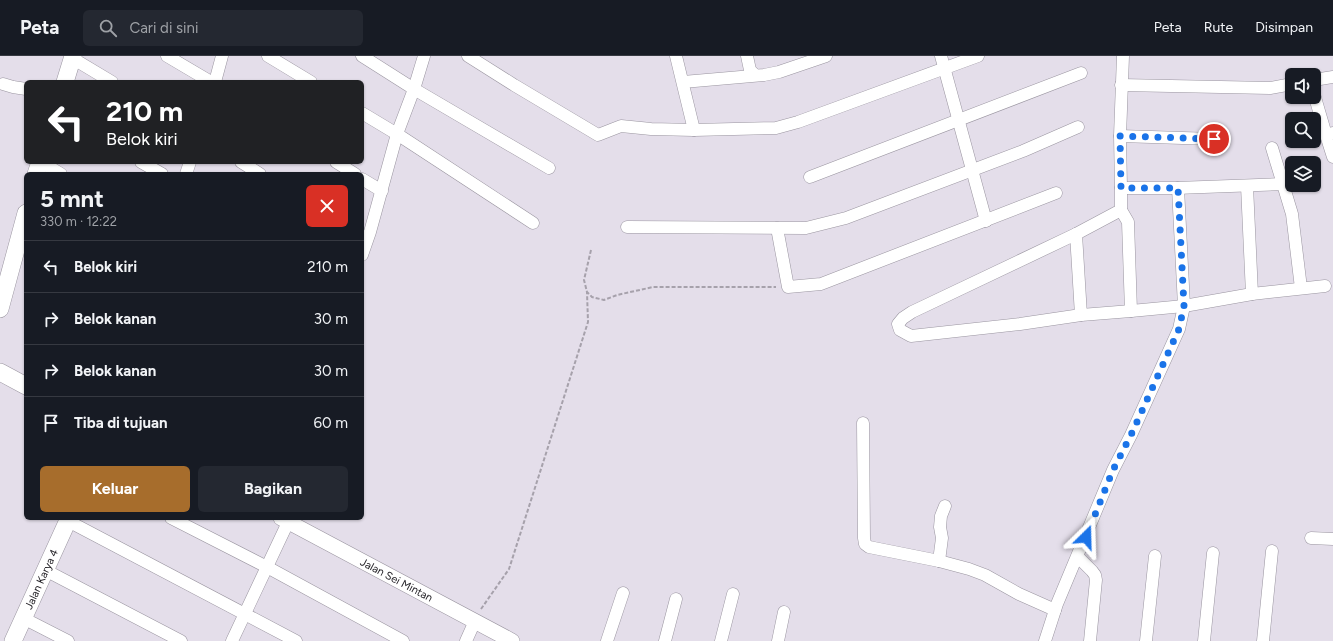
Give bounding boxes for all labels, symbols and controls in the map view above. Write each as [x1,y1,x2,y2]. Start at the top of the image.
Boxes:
search box [83,10,363,46]
text: Peta [20,16,59,39]
icon: search [97,17,119,39]
text: Cari di sini [129,19,198,37]
text: Peta [1154,19,1182,36]
text: Rute [1204,19,1233,36]
text: Disimpan [1255,19,1313,36]
map controls [1285,68,1321,192]
button: sound [1285,68,1321,104]
text: 210 m [106,94,183,128]
icon: left [40,96,92,148]
button: search [1285,112,1321,148]
pin [1197,122,1231,156]
text: Belok kiri [106,128,178,150]
icon: arrive [1203,128,1225,150]
button: layers [1285,156,1321,192]
text: 5 mnt [40,184,104,213]
button: close [306,185,348,227]
text: 330 m · 12:22 [40,214,117,229]
icon: left [40,256,62,278]
text: Belok kiri [74,258,137,276]
text: 210 m [307,258,348,276]
icon: right [40,308,62,330]
text: Belok kanan [74,310,156,328]
text: 30 m [314,310,348,328]
icon: right [40,360,62,382]
text: Belok kanan [74,362,156,380]
text: 30 m [314,362,348,380]
icon: arrive [40,412,62,434]
text: Tiba di tujuan [74,414,168,432]
text: 60 m [313,414,348,432]
button: Keluar [40,466,190,512]
button: Bagikan [198,466,348,512]
position arrow [1065,516,1107,558]
street label: Jalan Karya 4 [22,547,61,611]
street label: Jalan Sei Mintan [358,555,435,604]

